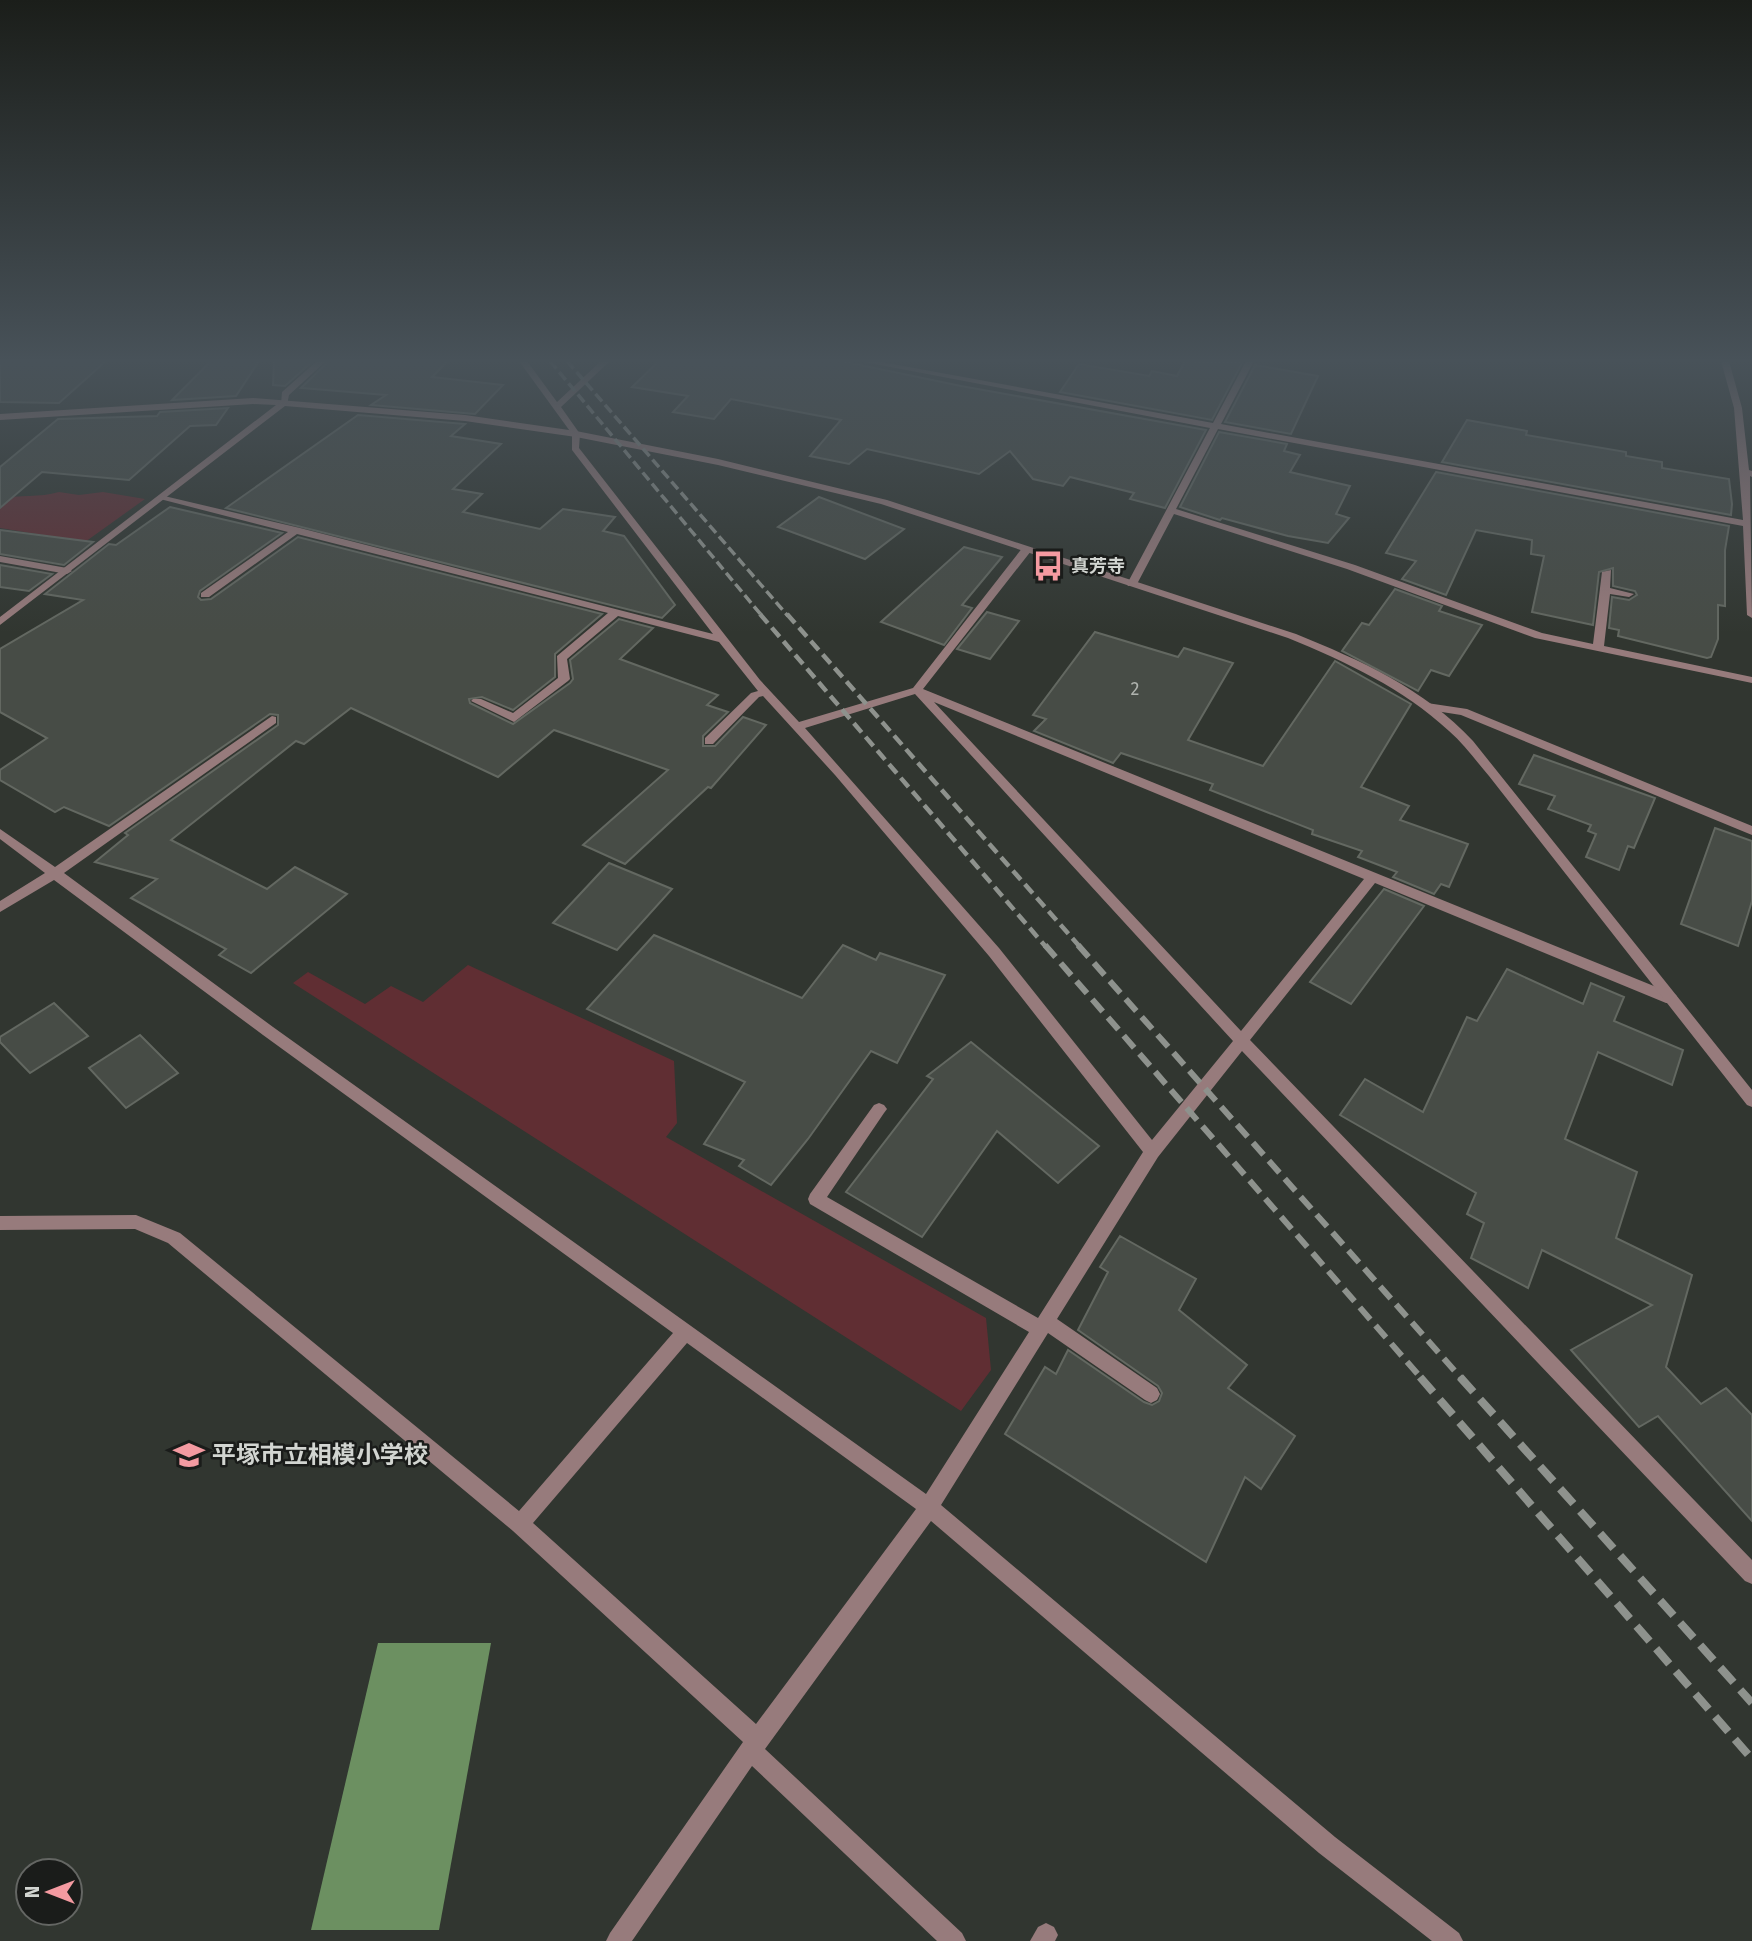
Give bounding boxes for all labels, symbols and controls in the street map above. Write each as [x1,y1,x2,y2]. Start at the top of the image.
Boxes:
bus stop icon: 真芳寺 [1031,549,1065,583]
place label: 真芳寺 [1071,555,1125,577]
house number: 2 [1131,678,1140,700]
school or university icon: 平塚市立相模小学校 [172,1438,206,1472]
place label: 平塚市立相模小学校 [212,1441,428,1469]
north arrow [14,1857,84,1927]
text: N [21,1886,44,1898]

